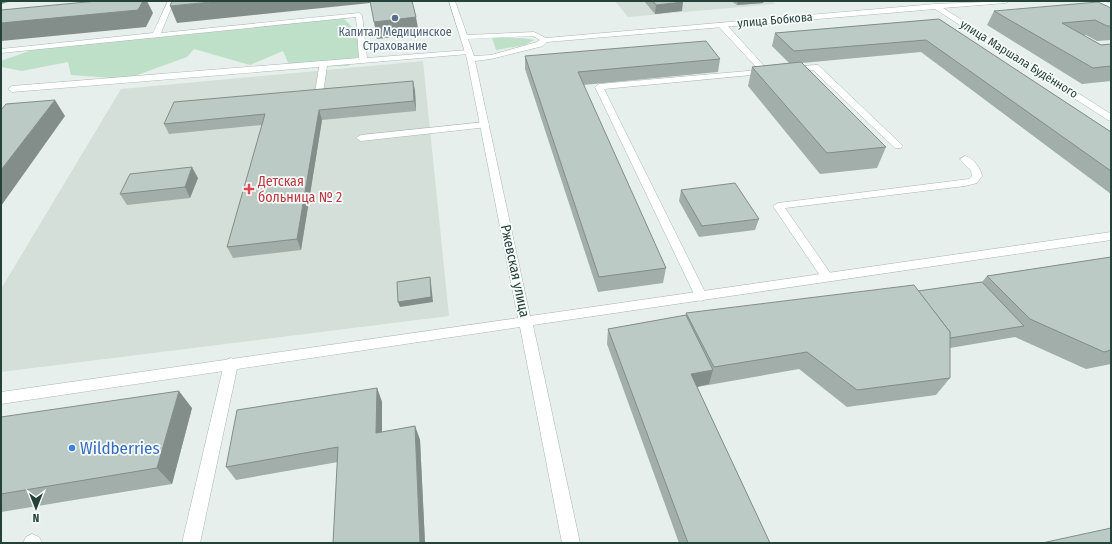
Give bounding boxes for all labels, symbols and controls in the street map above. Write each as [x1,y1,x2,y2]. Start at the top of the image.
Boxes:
street label: улица Бобкова [737,10,813,30]
marker: Капитал Медицинское Страхование [390,13,400,23]
street label: улица Маршала Будённого [958,17,1080,101]
place label: Капитал Медицинское Страхование [338,25,452,53]
place label: Детская больница № 2 [257,173,342,206]
marker: Детская больница № 2 [243,183,255,195]
street label: Ржевская улица [497,223,533,319]
place label: Wildberries [80,438,160,459]
marker: Wildberries [67,443,77,453]
north arrow [16,488,56,528]
text: N [33,511,39,524]

